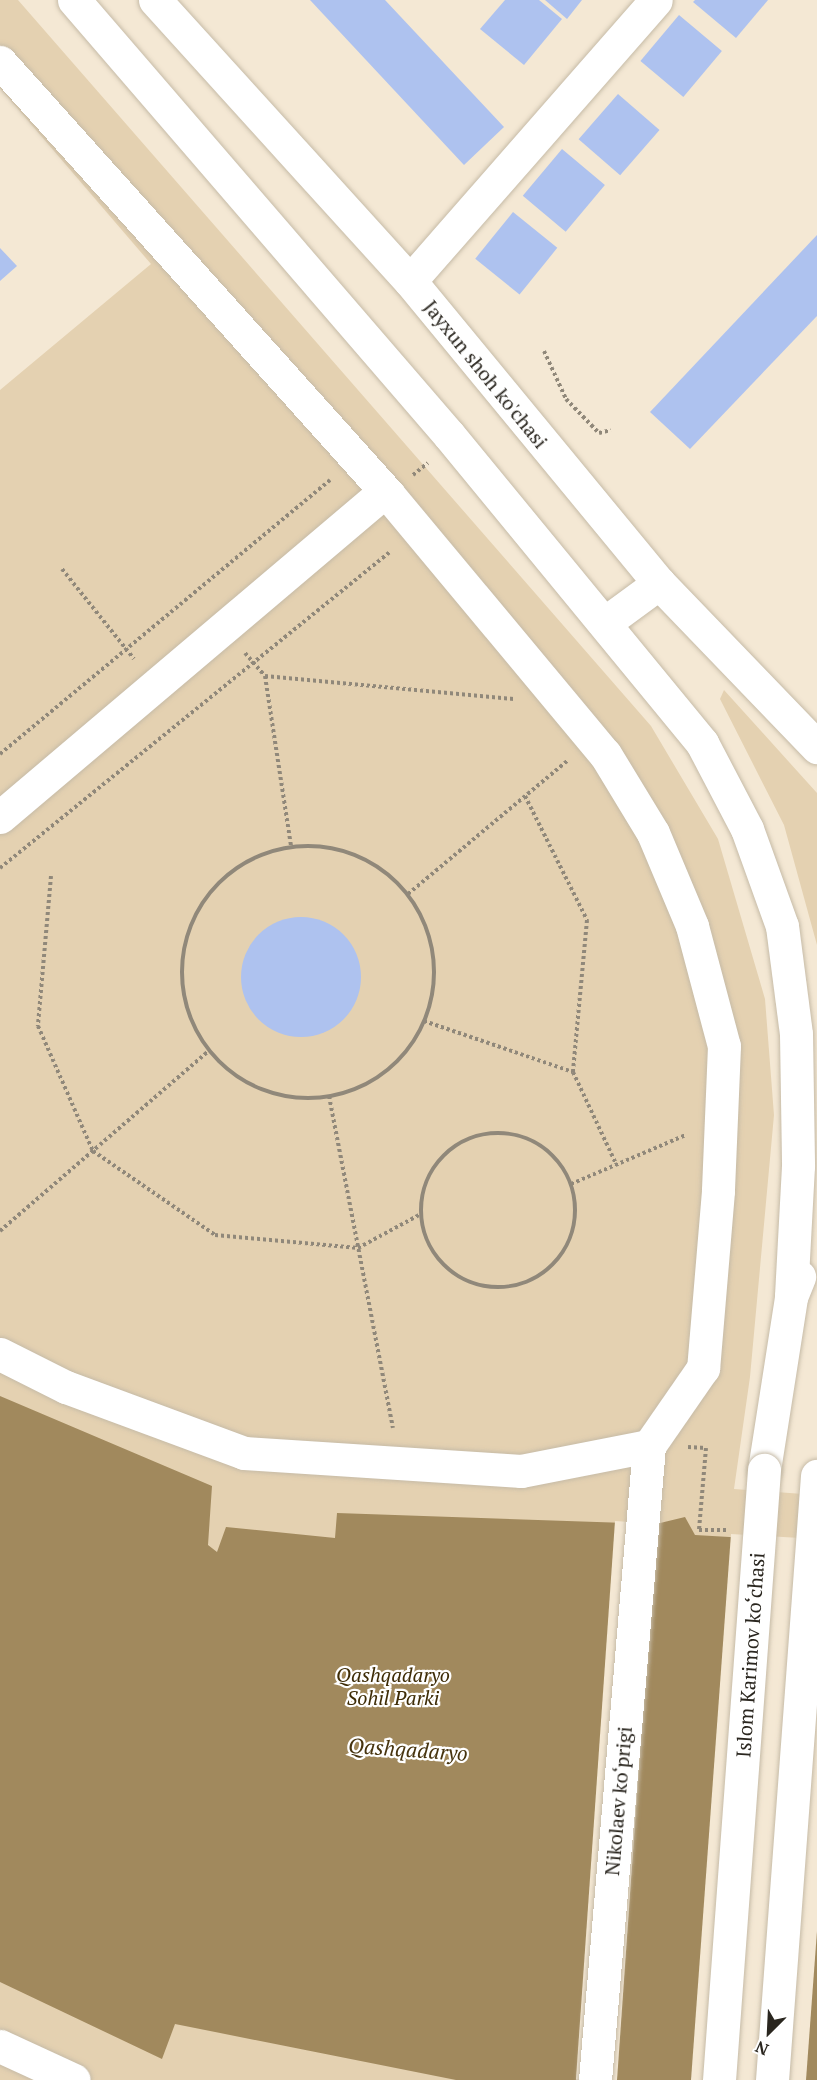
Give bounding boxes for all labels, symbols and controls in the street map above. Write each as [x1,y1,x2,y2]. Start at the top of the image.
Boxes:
street label: Jayxun shoh ko'chasi [419,295,553,453]
street label: Islom Karimov ko‘chasi [731,1552,769,1758]
park label: Qashqadaryo Sohil Parki [336,1663,450,1710]
street label: Nikolaev ko‘prigi [600,1725,636,1877]
water label: Qashqadaryo [347,1732,469,1766]
north arrow [739,2002,799,2062]
text: N [752,2036,772,2061]

